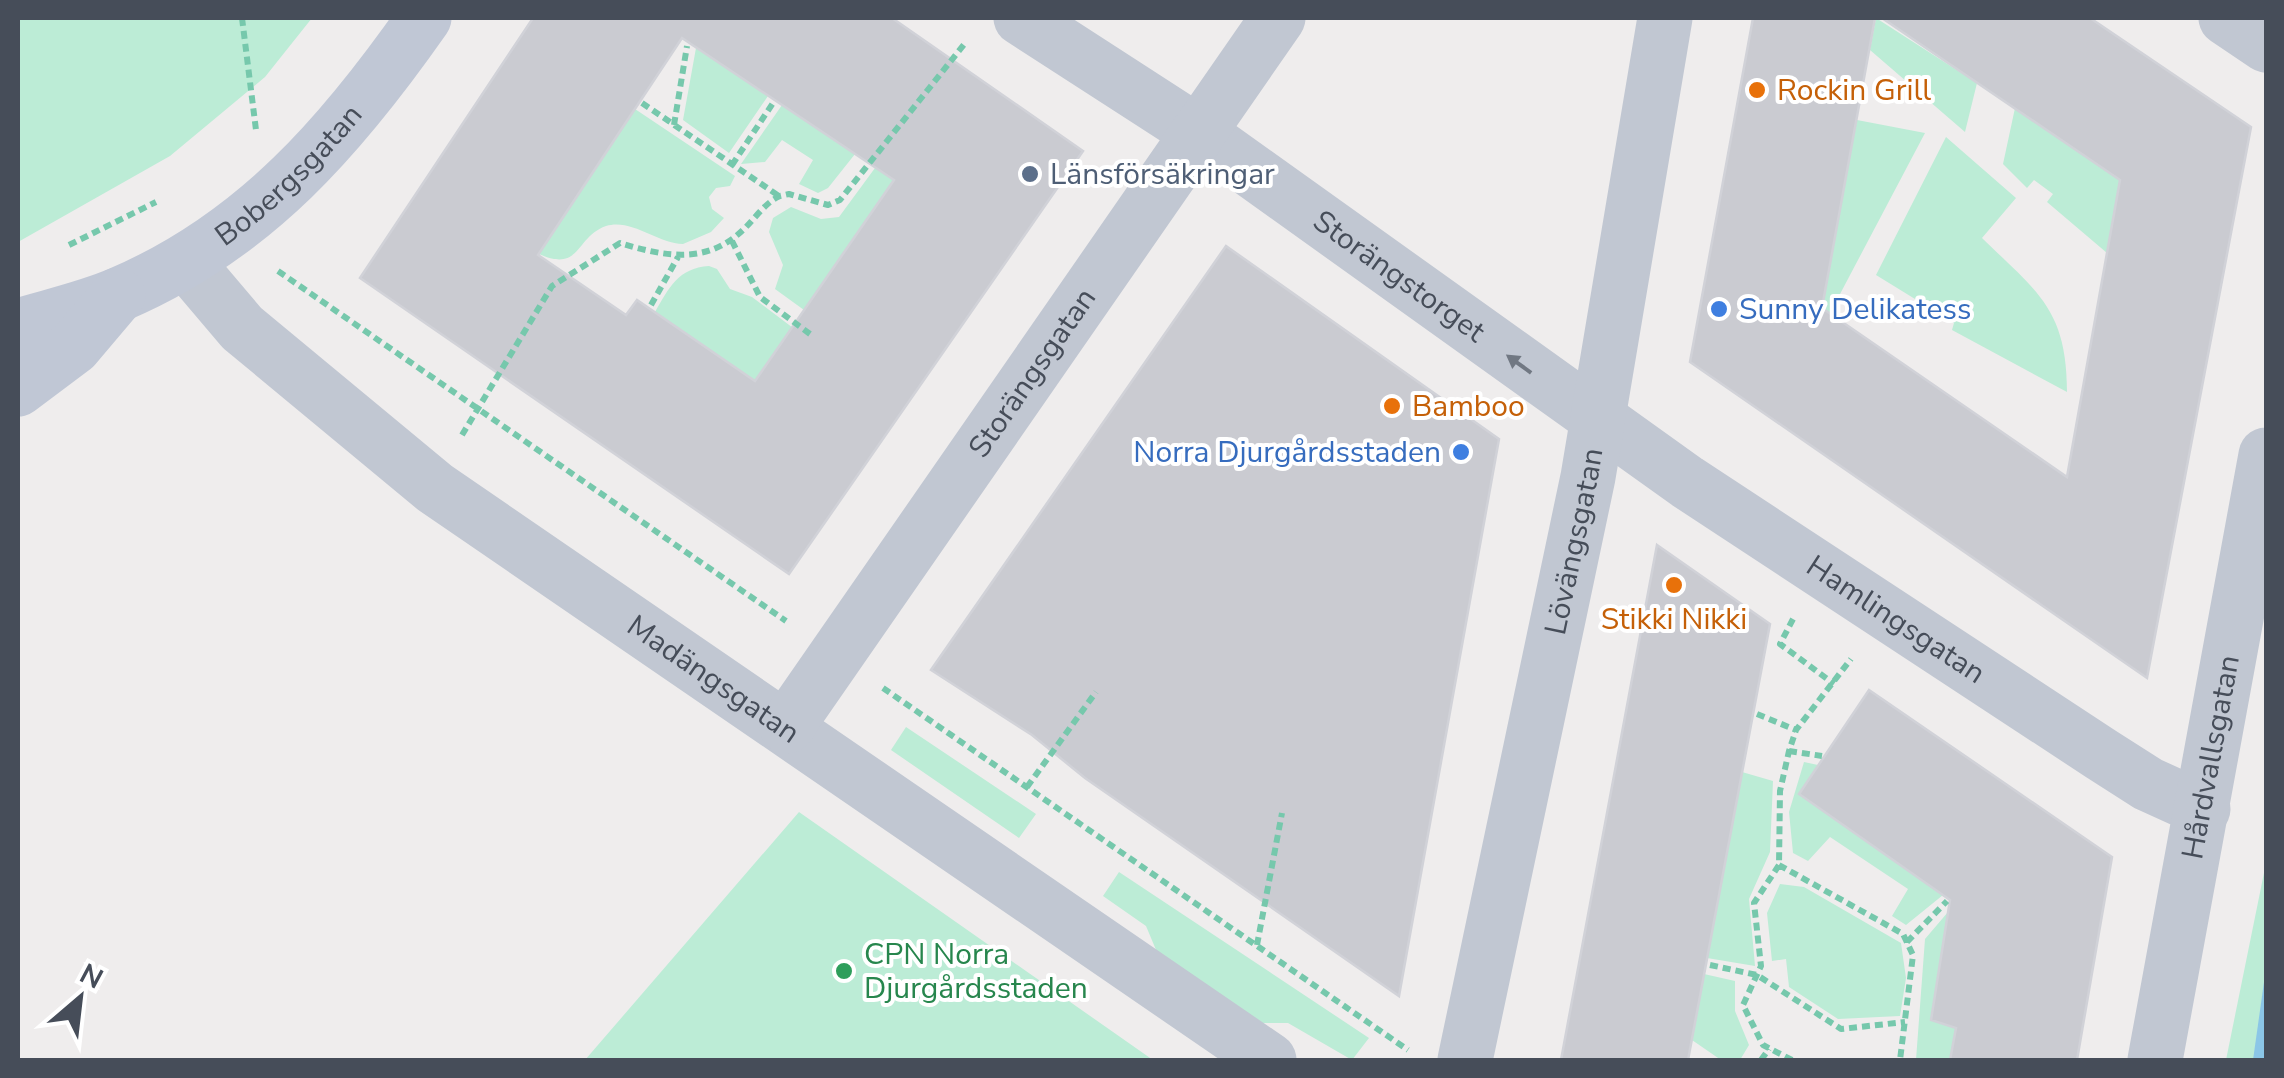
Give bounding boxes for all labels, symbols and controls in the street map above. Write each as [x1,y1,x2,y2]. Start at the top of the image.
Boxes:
place label: Rockin Grill [1777,70,1931,111]
marker: Rockin Grill [1746,79,1768,101]
street label: Bobergsgatan [207,95,372,256]
place label: Länsförsäkringar [1050,154,1275,195]
marker: Länsförsäkringar [1019,163,1041,185]
street label: Storängstorget [1305,201,1494,352]
street label: Storängsgatan [959,280,1105,466]
place label: Sunny Delikatess [1739,289,1971,330]
marker: Sunny Delikatess [1708,298,1730,320]
one-way arrow [1505,355,1532,374]
place label: Bamboo [1412,386,1525,427]
marker: Bamboo [1381,395,1403,417]
place label: Norra Djurgårdsstaden [1133,432,1441,473]
marker: Norra Djurgårdsstaden [1450,441,1472,463]
street label: Lövängsgatan [1535,445,1613,638]
street label: Hamlingsgatan [1799,546,1994,693]
marker: Stikki Nikki [1663,574,1685,596]
place label: Stikki Nikki [1601,599,1747,640]
street label: Madängsgatan [619,605,808,753]
street label: Hårdvallsgatan [2172,652,2249,863]
place label: CPN Norra Djurgårdsstaden [864,934,1088,1009]
north arrow [30,948,130,1048]
text: N [73,955,109,999]
marker: CPN Norra Djurgårdsstaden [833,960,855,982]

